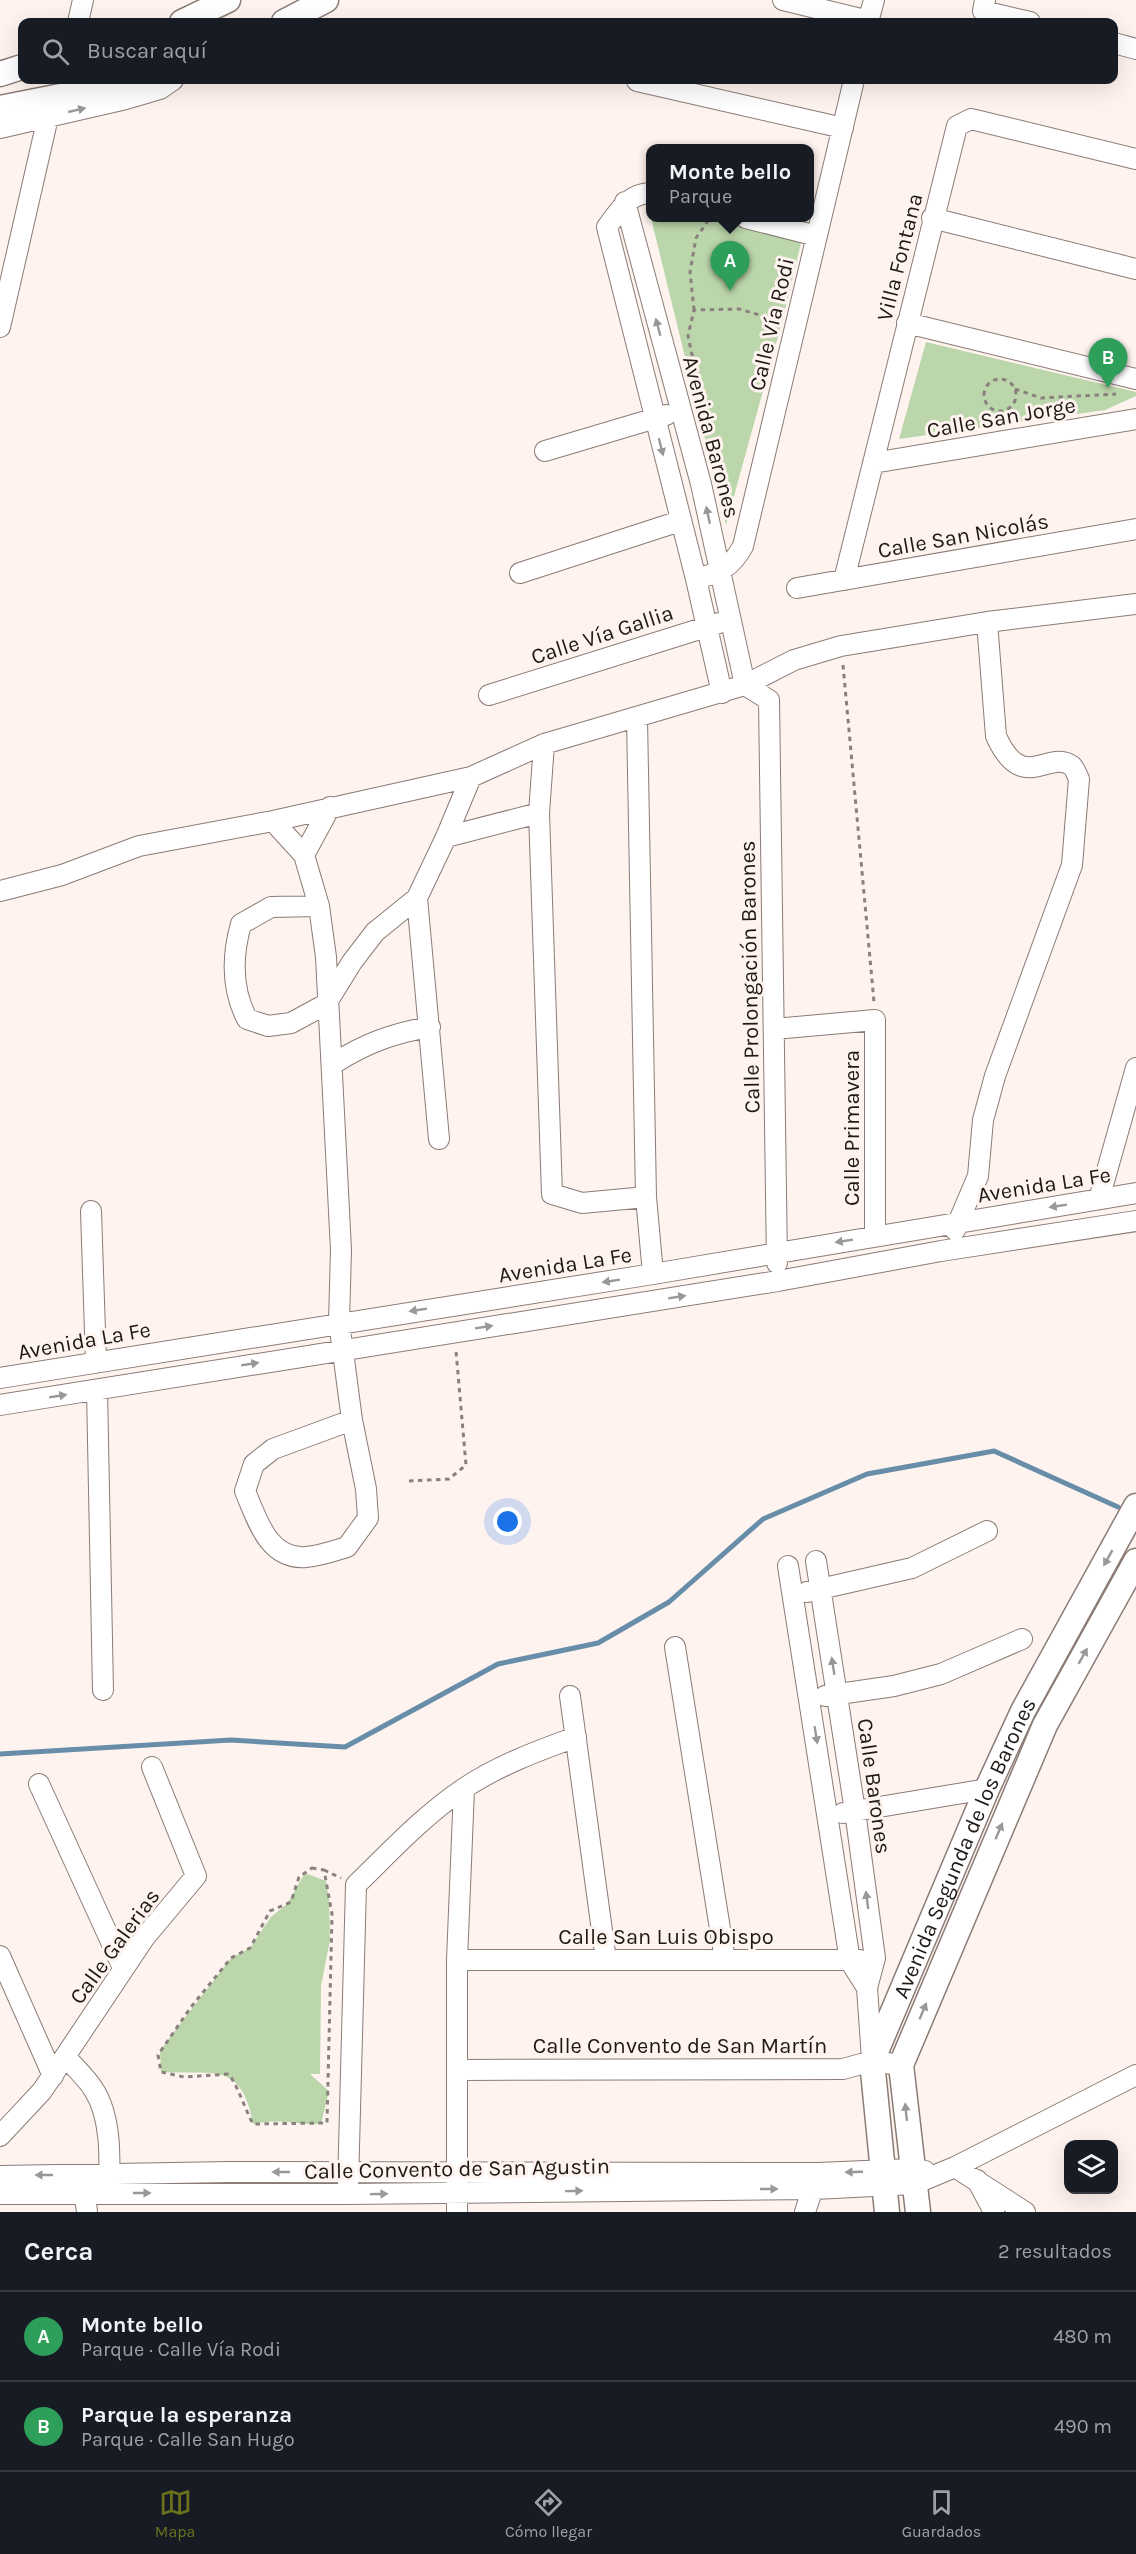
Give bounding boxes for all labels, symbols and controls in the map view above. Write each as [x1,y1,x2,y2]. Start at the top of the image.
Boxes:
search box [18,18,1118,84]
icon: search [39,35,72,68]
text: Buscar aquí [87,38,207,64]
one-way arrow [68,104,87,114]
popup [646,144,814,222]
text: Monte bello [669,159,791,185]
text: Parque [669,185,732,208]
street label: Villa Fontana [872,191,928,324]
pin: A [710,242,750,291]
street label: Calle Vía Rodi [744,255,800,393]
one-way arrow [653,318,662,336]
pin: B [1088,338,1128,388]
street label: Avenida Barones [677,353,745,521]
street label: Calle San Jorge [925,392,1078,444]
one-way arrow [657,438,667,456]
one-way arrow [703,505,712,524]
street label: Calle San Nicolás [876,508,1051,564]
street label: Calle Vía Gallia [528,600,677,670]
street label: Calle Prolongación Barones [735,840,765,1114]
street label: Calle Primavera [839,1050,865,1206]
street label: Avenida La Fe [976,1162,1113,1208]
one-way arrow [1048,1201,1067,1210]
one-way arrow [835,1237,854,1246]
street label: Avenida La Fe [497,1242,634,1288]
one-way arrow [601,1276,620,1285]
one-way arrow [667,1292,686,1301]
one-way arrow [408,1306,427,1315]
street label: Avenida La Fe [16,1317,153,1365]
one-way arrow [475,1322,494,1331]
one-way arrow [241,1359,260,1368]
one-way arrow [48,1391,67,1400]
your location [493,1507,522,1536]
one-way arrow [1103,1549,1113,1566]
one-way arrow [1078,1647,1088,1664]
one-way arrow [828,1656,837,1675]
street label: Avenida Segunda de los Barones [888,1693,1042,2002]
street label: Calle Barones [852,1717,896,1855]
one-way arrow [811,1725,820,1744]
one-way arrow [994,1822,1004,1840]
street label: Calle Galerias [64,1884,165,2009]
one-way arrow [863,1891,872,1910]
street label: Calle San Luis Obispo [558,1924,774,1950]
one-way arrow [919,2002,928,2020]
street label: Calle Convento de San Martín [533,2033,827,2059]
one-way arrow [901,2103,911,2122]
map controls [1064,2140,1118,2194]
button: layers [1064,2140,1118,2194]
street label: Calle Convento de San Agustin [304,2153,610,2185]
one-way arrow [271,2167,290,2177]
one-way arrow [844,2168,863,2177]
one-way arrow [34,2170,53,2180]
one-way arrow [760,2184,779,2194]
one-way arrow [565,2186,584,2195]
one-way arrow [133,2188,152,2198]
one-way arrow [370,2189,389,2199]
text: Cerca [24,2236,93,2267]
text: 2 resultados [998,2240,1112,2263]
text: Monte bello [81,2312,203,2338]
text: A [37,2325,50,2348]
text: 480 m [1053,2325,1112,2348]
text: Parque · Calle Vía Rodi [81,2338,281,2361]
text: Parque la esperanza [81,2402,292,2428]
text: B [37,2415,50,2438]
text: 490 m [1054,2415,1112,2438]
text: Parque · Calle San Hugo [81,2428,295,2451]
tab: Mapa [155,2486,195,2541]
tab: Cómo llegar [505,2486,592,2541]
tab: Guardados [902,2486,981,2541]

